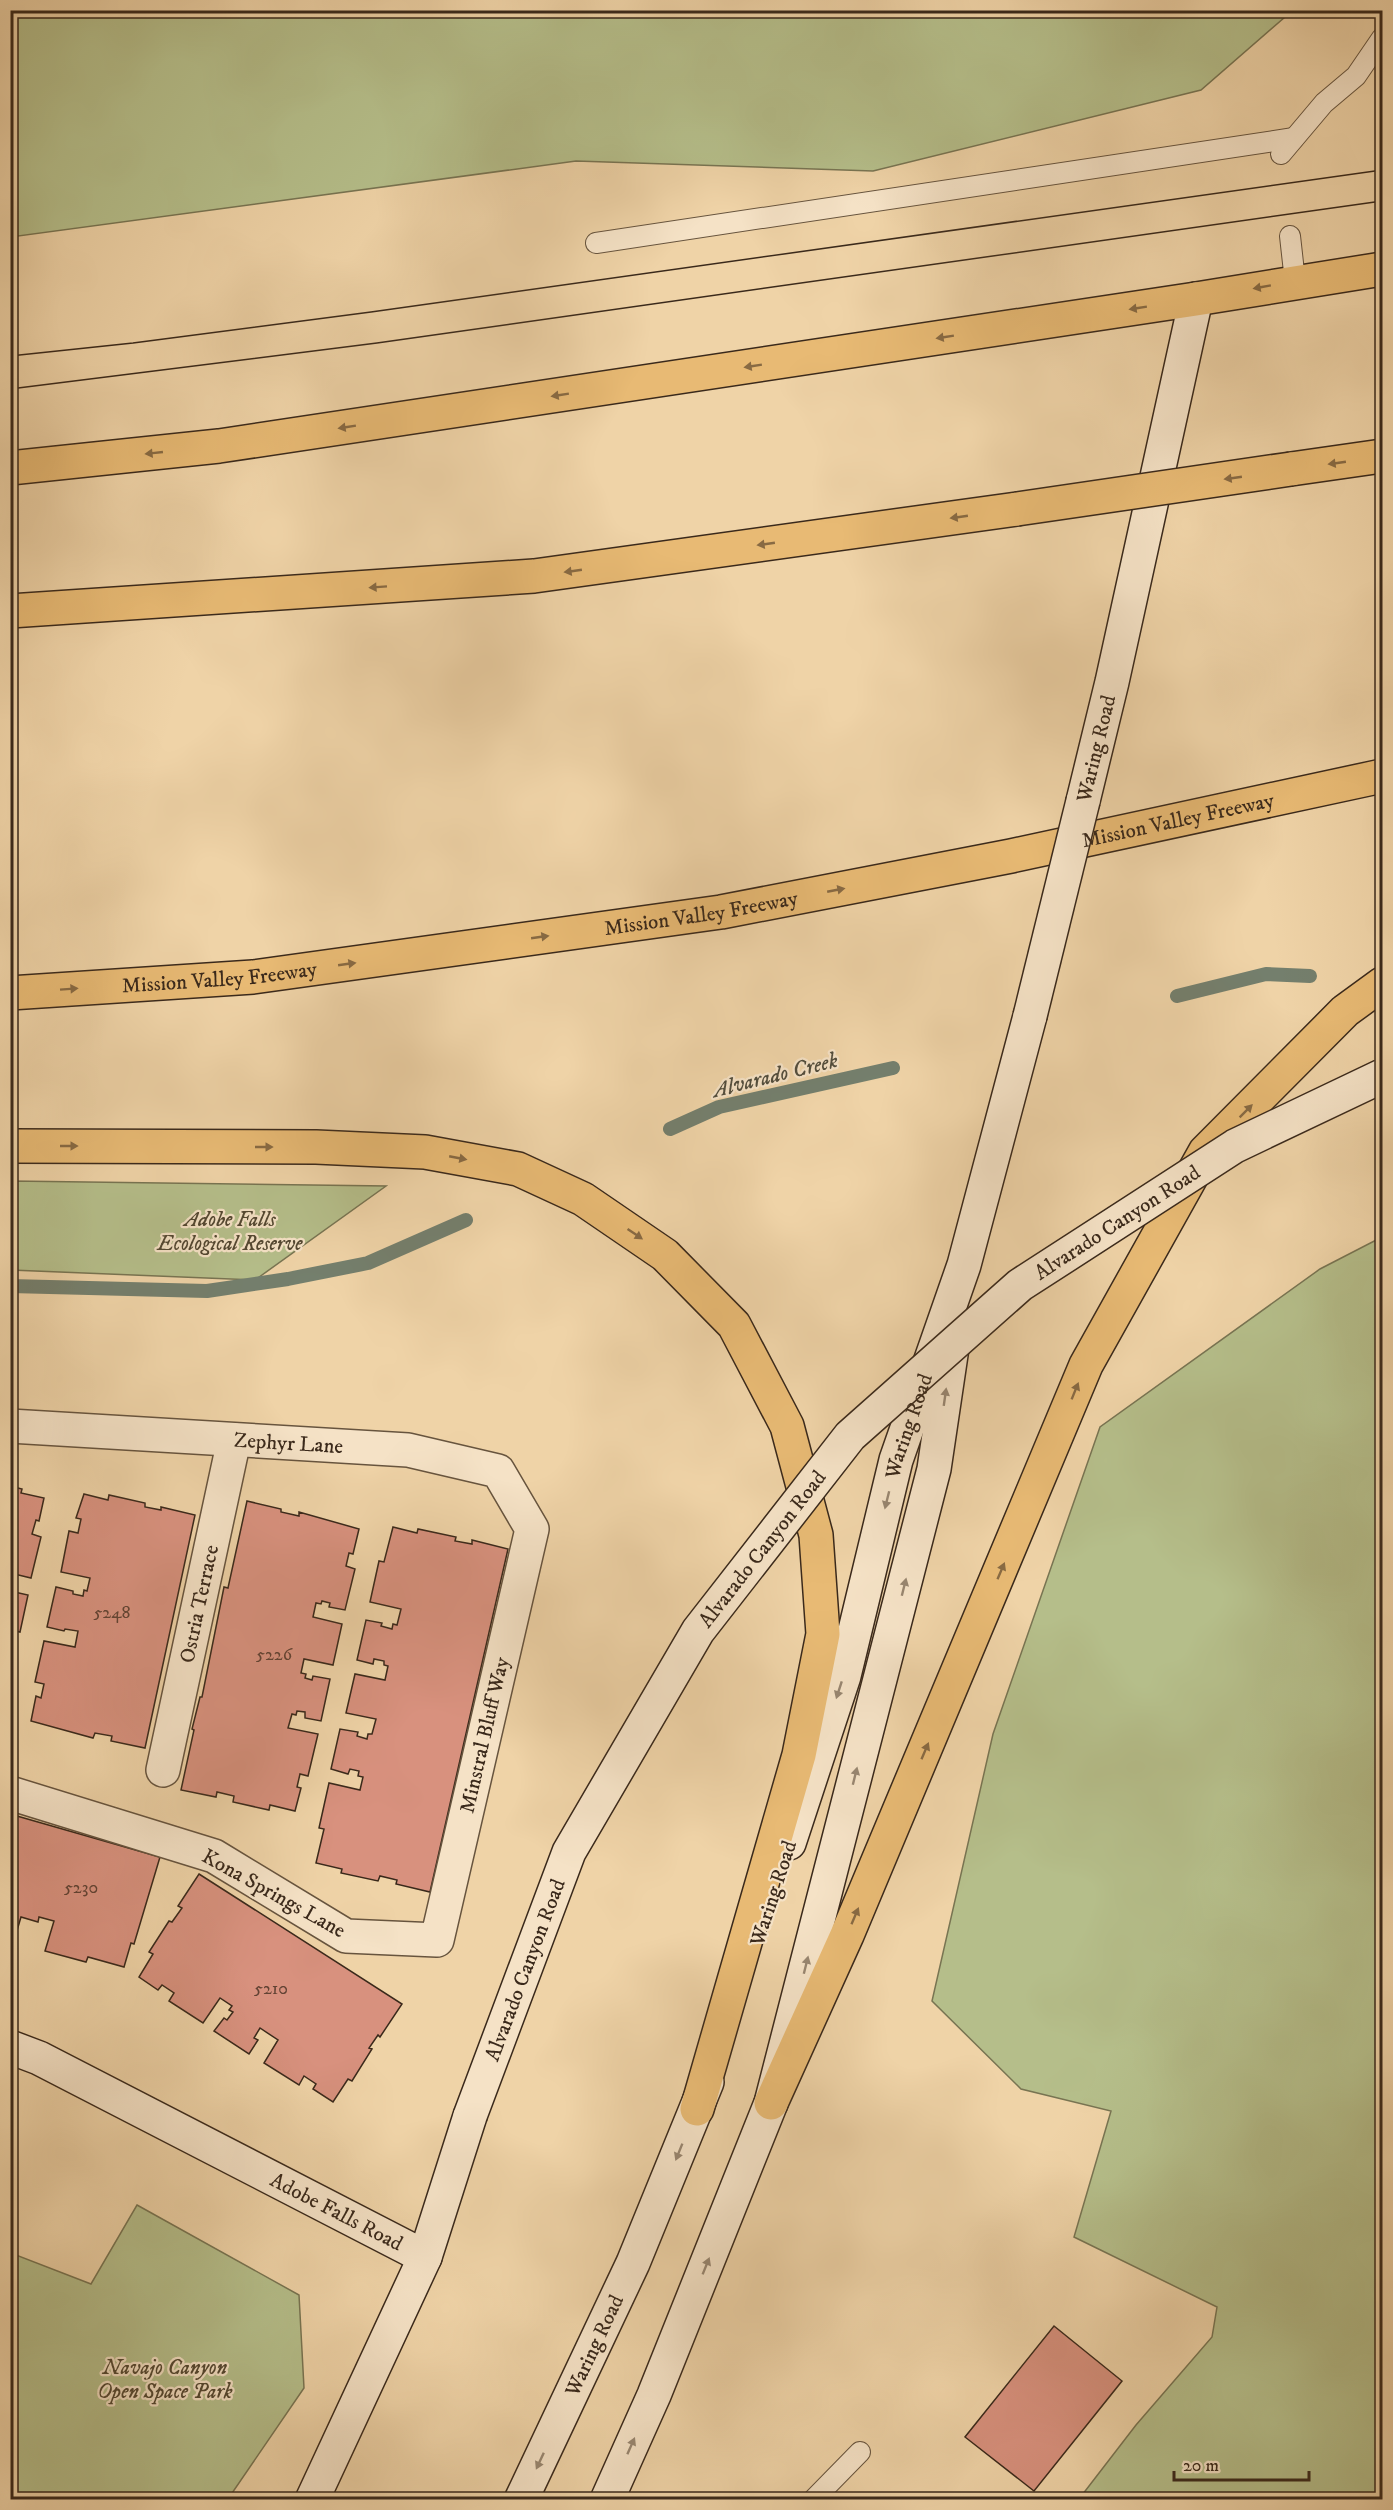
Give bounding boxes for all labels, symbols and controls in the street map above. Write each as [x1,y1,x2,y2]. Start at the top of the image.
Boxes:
one-way arrow [1253,283,1272,292]
one-way arrow [1129,303,1148,312]
one-way arrow [936,332,955,341]
one-way arrow [743,361,762,370]
one-way arrow [550,390,569,399]
one-way arrow [338,422,357,431]
one-way arrow [145,448,164,457]
one-way arrow [1327,458,1346,467]
one-way arrow [1224,473,1243,482]
one-way arrow [949,512,968,521]
one-way arrow [756,539,775,548]
one-way arrow [563,566,582,575]
one-way arrow [369,582,388,592]
street label: Waring Road [1071,692,1122,806]
street label: Mission Valley Freeway [1080,787,1277,854]
street label: Mission Valley Freeway [603,885,801,942]
one-way arrow [827,885,846,894]
one-way arrow [530,933,549,942]
street label: Mission Valley Freeway [121,956,320,1000]
one-way arrow [337,960,356,969]
one-way arrow [59,985,78,994]
water label: Alvarado Creek [707,1047,841,1105]
one-way arrow [1238,1104,1252,1118]
one-way arrow [59,1141,78,1151]
one-way arrow [254,1142,273,1152]
one-way arrow [449,1154,468,1163]
street label: Alvarado Canyon Road [1030,1160,1206,1286]
park label: Adobe Falls Ecological Reserve [157,1207,303,1257]
one-way arrow [627,1228,643,1239]
street label: Waring Road [880,1370,939,1482]
one-way arrow [1071,1382,1080,1400]
one-way arrow [940,1387,949,1406]
street label: Zephyr Lane [233,1428,344,1460]
street label: Alvarado Canyon Road [693,1465,833,1633]
one-way arrow [881,1491,891,1510]
street label: Ostria Terrace [174,1542,225,1665]
one-way arrow [997,1562,1006,1580]
one-way arrow [899,1578,909,1596]
house number: 5248 [93,1602,131,1624]
house number: 5226 [256,1644,293,1666]
street label: Minstral Bluff Way [454,1654,516,1816]
one-way arrow [834,1681,843,1699]
one-way arrow [920,1741,930,1759]
one-way arrow [851,1767,861,1785]
street label: Waring Road [744,1837,803,1950]
street label: Kona Springs Lane [197,1844,350,1944]
street label: Alvarado Canyon Road [480,1875,572,2065]
house number: 5230 [64,1877,98,1899]
one-way arrow [851,1907,860,1924]
one-way arrow [802,1956,812,1974]
house number: 5210 [254,1978,288,2000]
one-way arrow [674,2143,683,2161]
street label: Adobe Falls Road [265,2167,408,2258]
one-way arrow [701,2257,711,2275]
street label: Waring Road [559,2290,630,2402]
park label: Navajo Canyon Open Space Park [97,2355,233,2405]
one-way arrow [626,2437,636,2455]
scale bar [1174,2444,1309,2482]
one-way arrow [535,2453,544,2470]
text: 20 m [1183,2455,1219,2477]

